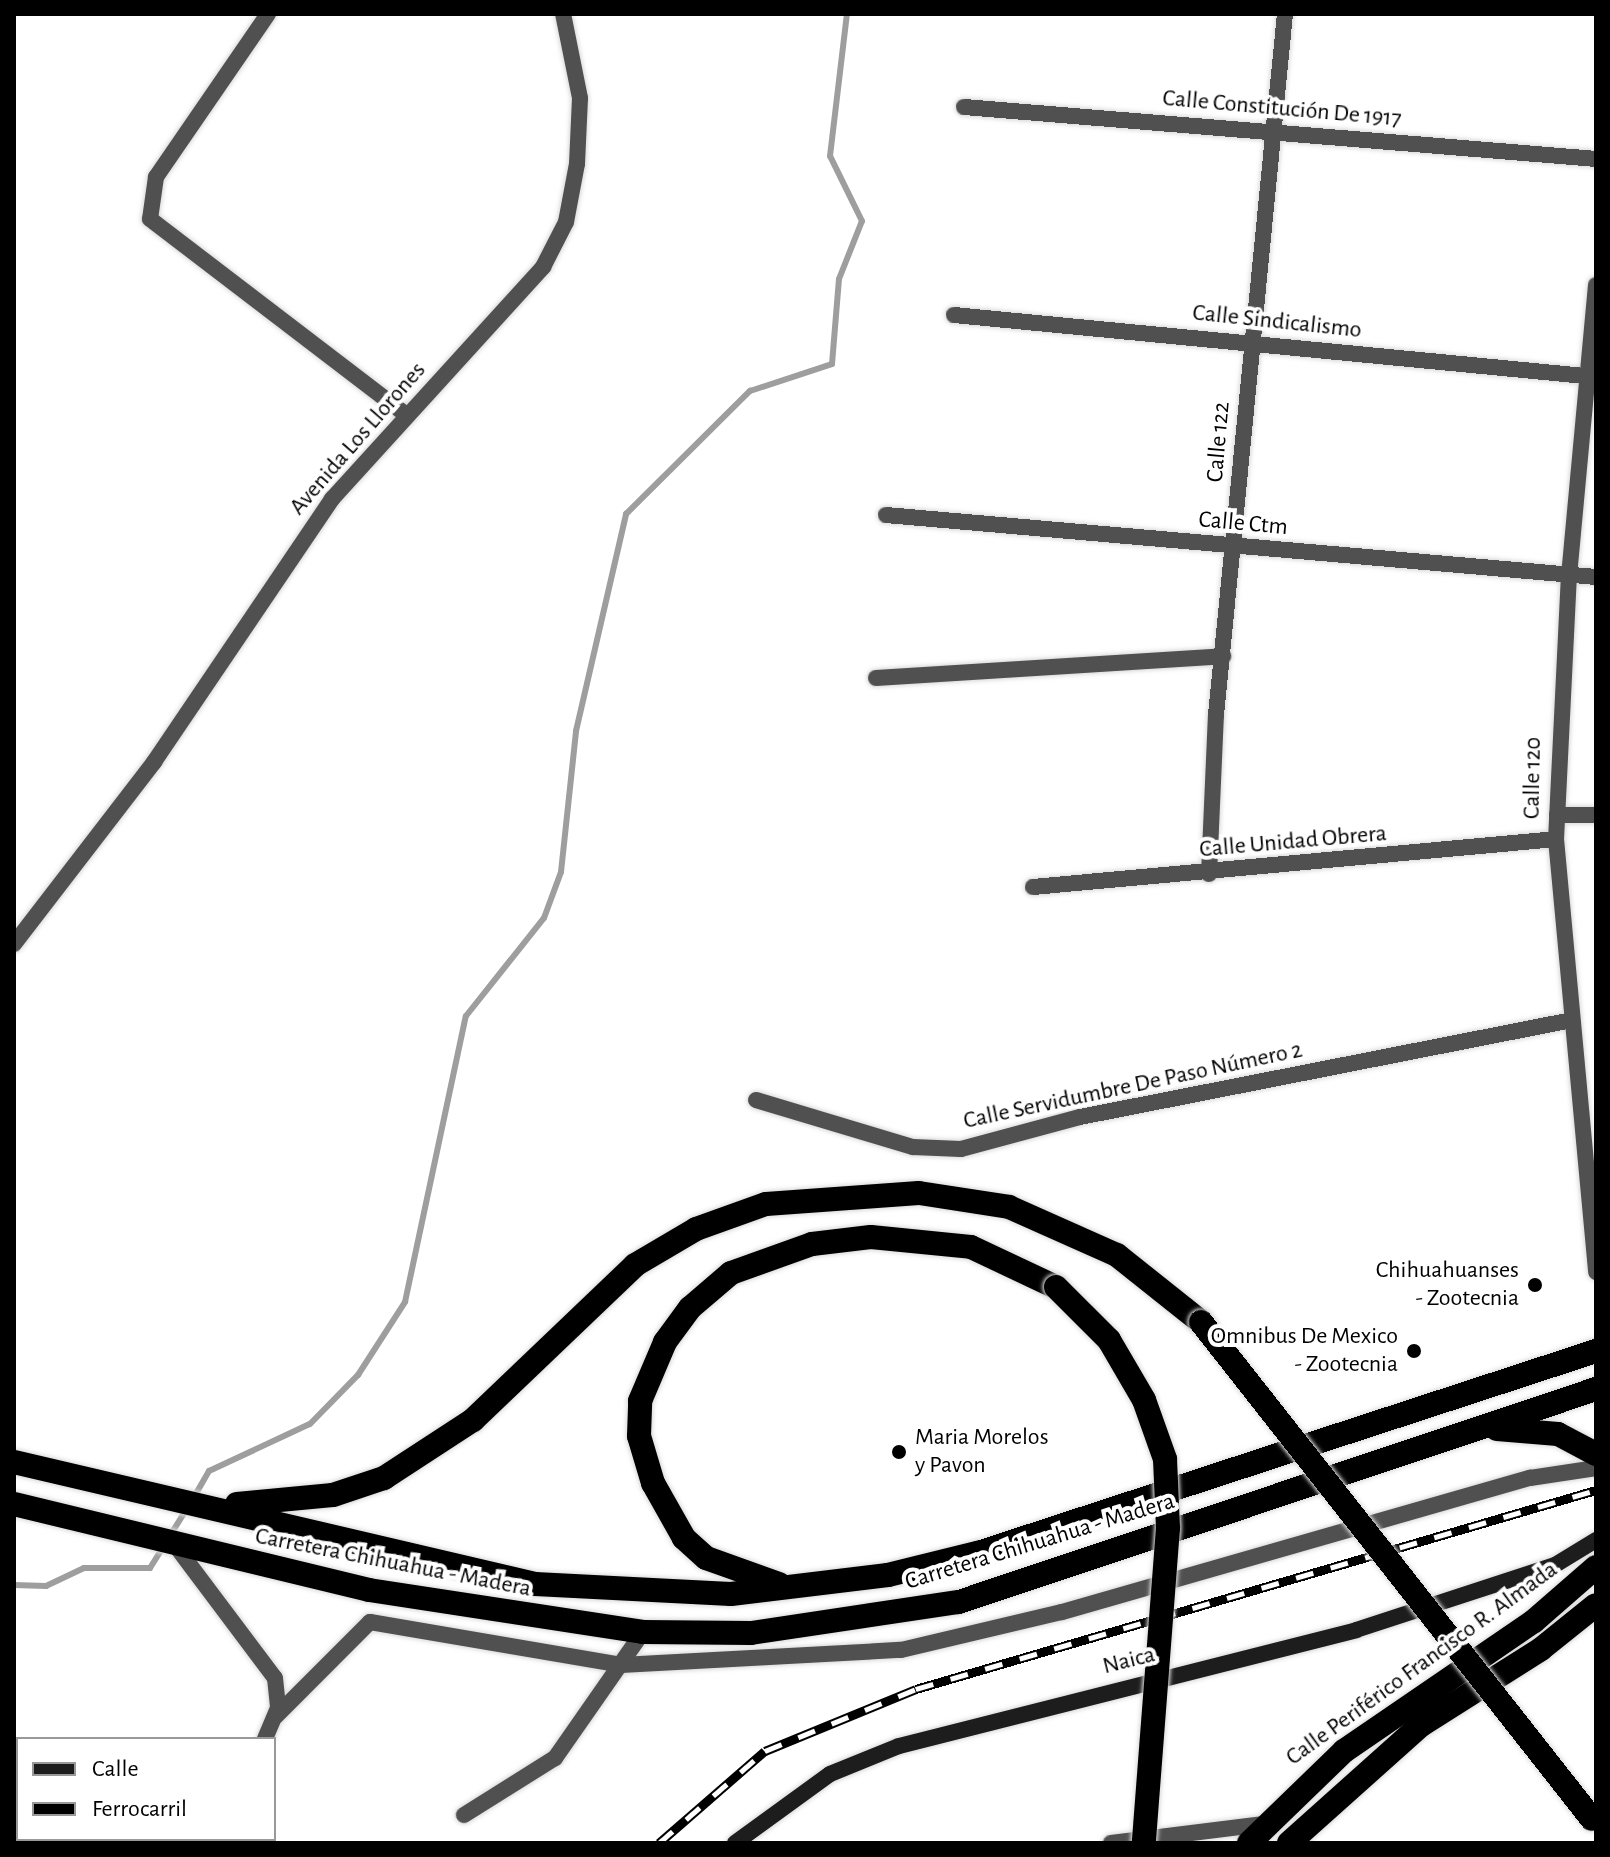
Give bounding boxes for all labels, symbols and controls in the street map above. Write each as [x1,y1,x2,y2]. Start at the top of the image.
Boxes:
street label: Calle Constitución De 1917 [1161,84,1403,134]
street label: Calle Sindicalismo [1191,299,1363,345]
street label: Avenida Los Llorones [284,357,432,521]
street label: Calle 122 [1201,401,1237,483]
street label: Calle Ctm [1197,506,1289,542]
street label: Calle 120 [1518,737,1548,819]
street label: Calle Unidad Obrera [1198,819,1388,865]
street label: Calle Servidumbre De Paso Número 2 [961,1036,1305,1136]
place label: Chihuahuanses - Zootecnia [1376,1257,1519,1313]
marker: Chihuahuanses - Zootecnia [1526,1276,1544,1294]
place label: Omnibus De Mexico - Zootecnia [1211,1323,1398,1379]
marker: Omnibus De Mexico - Zootecnia [1405,1342,1423,1360]
place label: Maria Morelos y Pavon [915,1424,1049,1480]
marker: Maria Morelos y Pavon [890,1443,908,1461]
street label: Carretera Chihuahua - Madera [902,1487,1178,1597]
street label: Carretera Chihuahua - Madera [253,1522,533,1604]
street label: Calle Periférico Francisco R. Almada [1281,1556,1563,1772]
street label: Naica [1100,1641,1158,1681]
legend [16,1737,276,1841]
text: Calle [92,1757,139,1781]
text: Ferrocarril [92,1797,187,1821]

